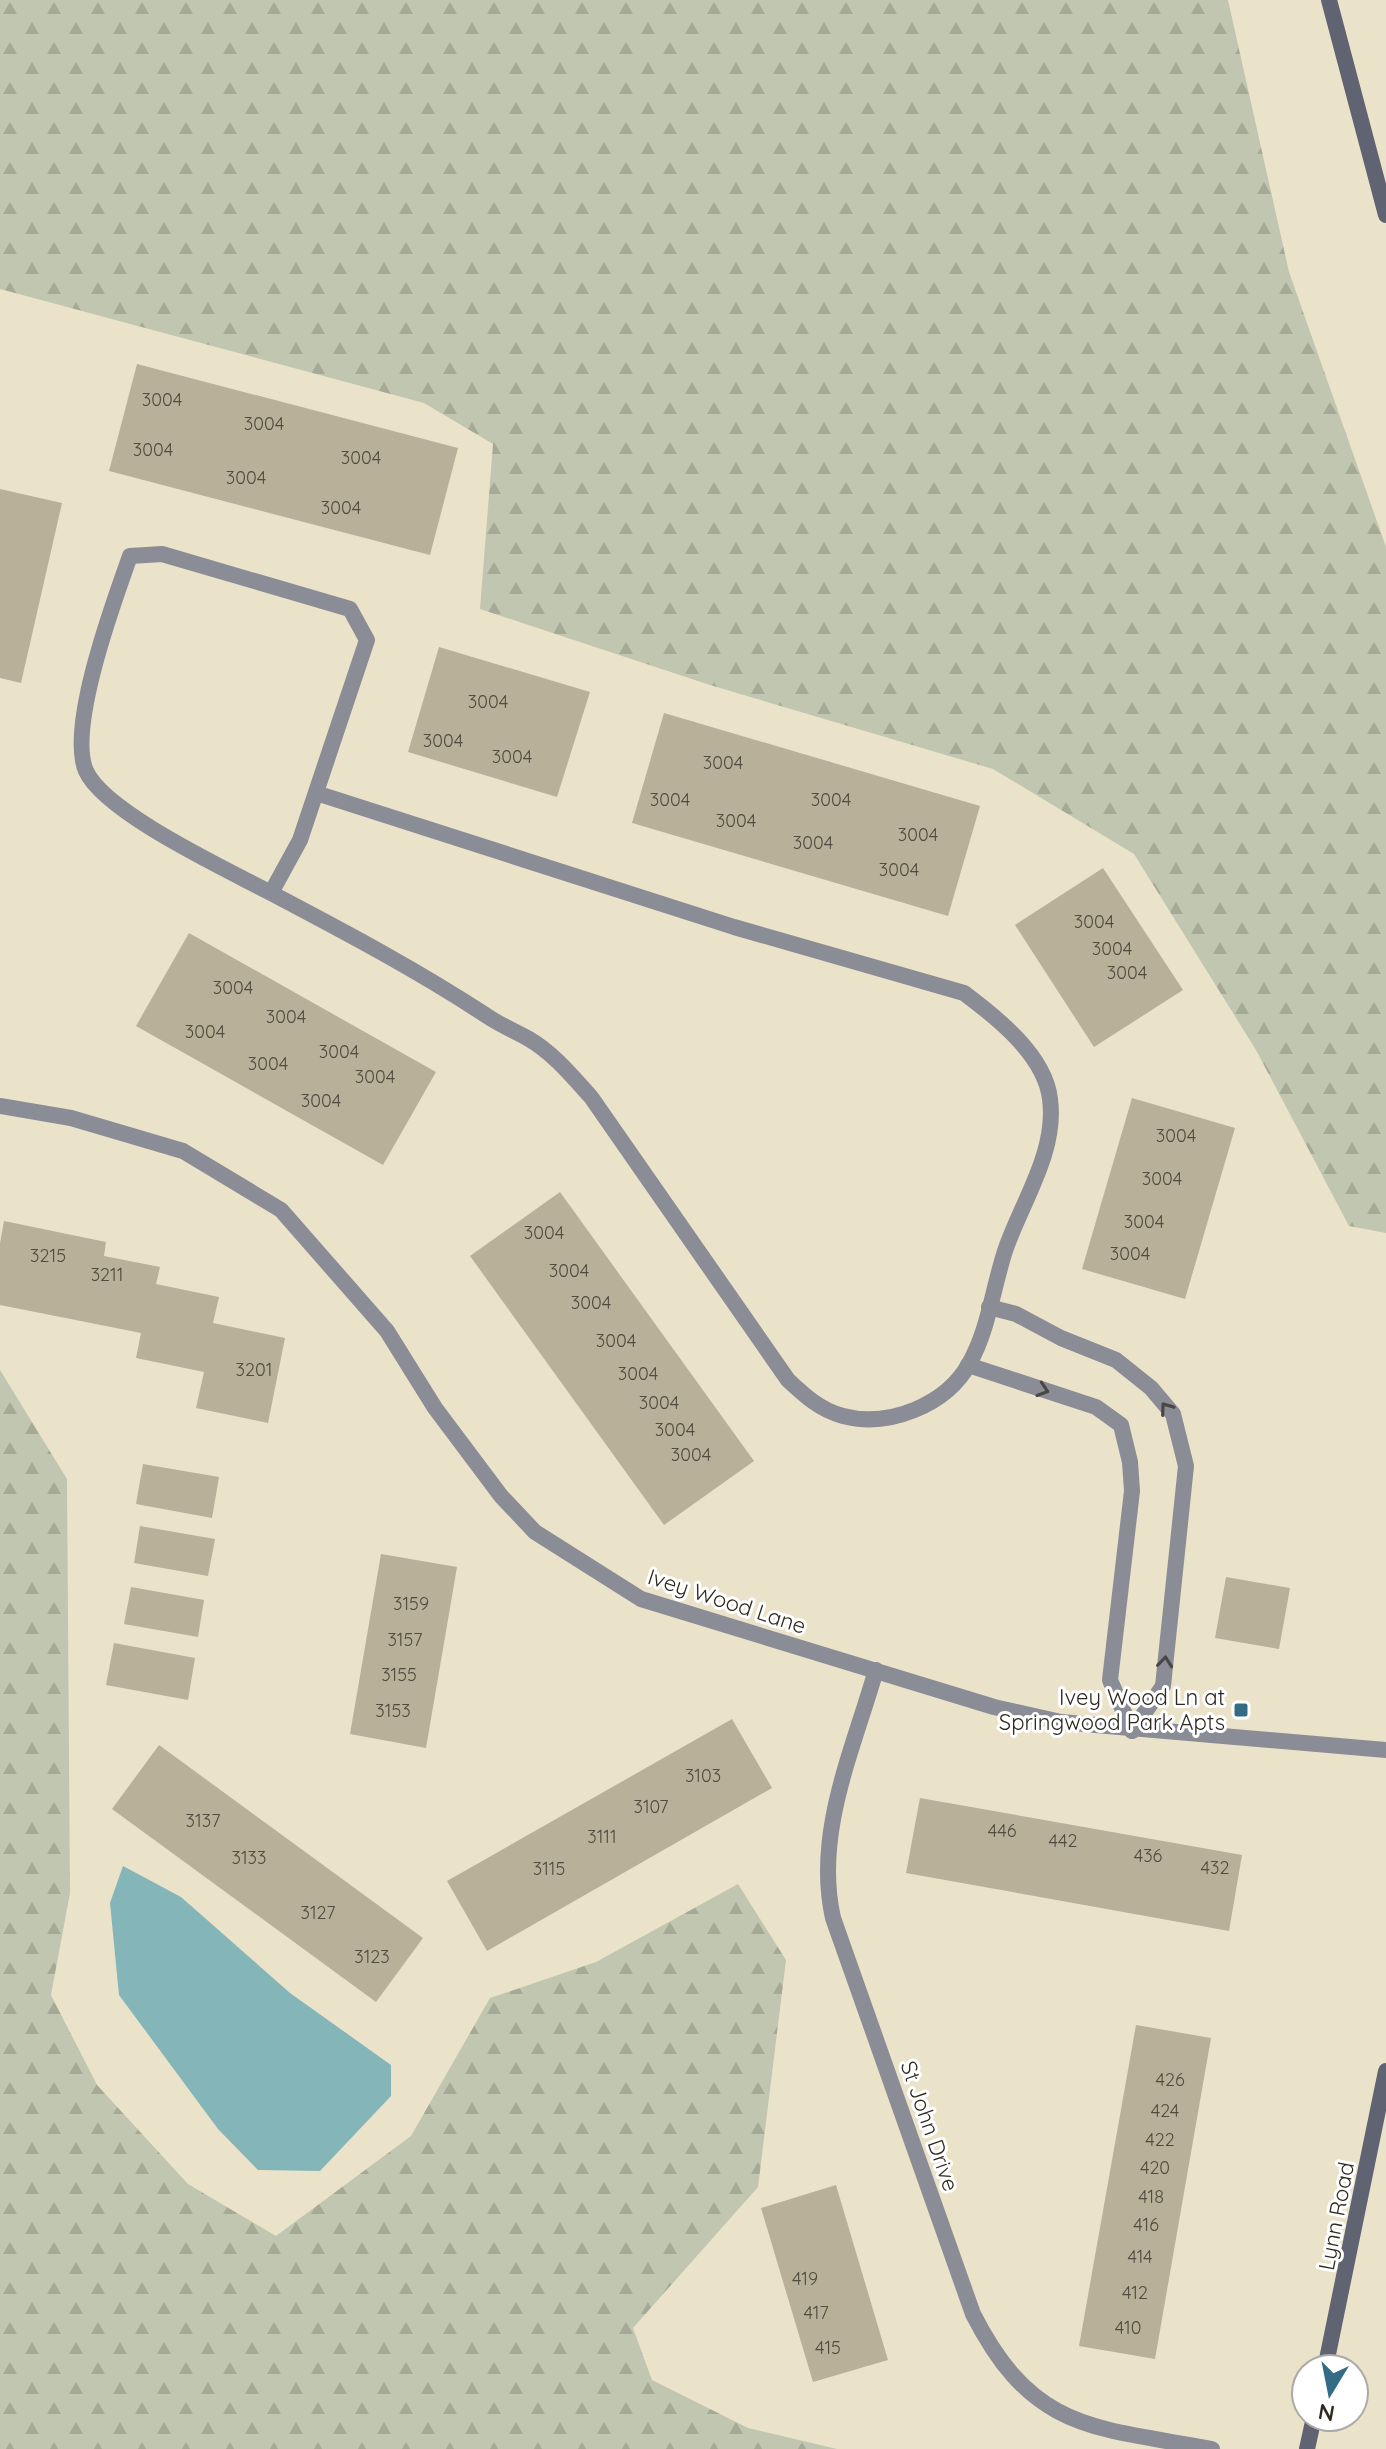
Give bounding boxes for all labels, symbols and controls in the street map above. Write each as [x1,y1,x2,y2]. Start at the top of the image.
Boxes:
house number: 3004 [142,388,182,411]
house number: 3004 [244,412,284,435]
house number: 3004 [133,438,173,461]
house number: 3004 [341,446,381,469]
house number: 3004 [226,466,266,489]
house number: 3004 [321,496,361,519]
house number: 3004 [468,690,508,713]
house number: 3004 [423,729,463,752]
house number: 3004 [492,745,532,768]
house number: 3004 [703,751,743,774]
house number: 3004 [650,788,690,811]
house number: 3004 [811,788,851,811]
house number: 3004 [716,809,756,832]
house number: 3004 [898,823,938,846]
house number: 3004 [793,831,833,854]
house number: 3004 [879,858,919,881]
house number: 3004 [1074,910,1114,933]
house number: 3004 [1092,937,1132,960]
house number: 3004 [1107,961,1147,984]
house number: 3004 [213,976,253,999]
house number: 3004 [266,1005,306,1028]
house number: 3004 [185,1020,225,1043]
house number: 3004 [319,1040,359,1063]
house number: 3004 [248,1052,288,1075]
house number: 3004 [355,1065,395,1088]
house number: 3004 [301,1089,341,1112]
house number: 3004 [1156,1124,1196,1147]
house number: 3004 [1142,1167,1182,1190]
house number: 3004 [1124,1210,1164,1233]
house number: 3004 [524,1221,564,1244]
house number: 3004 [1110,1242,1150,1265]
house number: 3215 [30,1244,66,1267]
house number: 3004 [549,1259,589,1282]
house number: 3211 [91,1263,123,1286]
house number: 3004 [571,1291,611,1314]
house number: 3004 [596,1329,636,1352]
house number: 3201 [236,1358,272,1381]
house number: 3004 [618,1362,658,1385]
one-way arrow [1035,1380,1049,1396]
house number: 3004 [639,1391,679,1414]
one-way arrow [1161,1402,1176,1417]
house number: 3004 [655,1418,695,1441]
house number: 3004 [671,1443,711,1466]
street label: Ivey Wood Lane [644,1562,810,1640]
house number: 3159 [393,1592,429,1615]
house number: 3157 [387,1628,423,1651]
one-way arrow [1157,1656,1174,1669]
house number: 3155 [381,1663,417,1686]
place label: Ivey Wood Ln at Springwood Park Apts [999,1683,1225,1736]
house number: 3153 [375,1699,411,1722]
marker: Ivey Wood Ln at Springwood Park Apts [1232,1701,1250,1719]
house number: 3103 [685,1764,721,1787]
house number: 3107 [633,1795,669,1818]
house number: 3137 [186,1809,220,1832]
house number: 446 [988,1819,1017,1842]
house number: 3111 [587,1825,617,1848]
house number: 442 [1049,1829,1077,1852]
house number: 436 [1134,1844,1163,1867]
house number: 3133 [232,1846,266,1869]
house number: 432 [1201,1856,1229,1879]
house number: 3115 [533,1857,565,1880]
house number: 3127 [301,1901,335,1924]
house number: 3123 [354,1945,390,1968]
street label: St John Drive [895,2057,965,2195]
house number: 426 [1155,2068,1185,2091]
house number: 424 [1151,2099,1179,2122]
house number: 422 [1145,2128,1175,2151]
house number: 420 [1140,2156,1170,2179]
street label: Lynn Road [1312,2159,1360,2273]
house number: 418 [1138,2185,1164,2208]
house number: 416 [1133,2213,1159,2236]
house number: 414 [1127,2245,1153,2268]
house number: 419 [792,2267,818,2290]
house number: 412 [1122,2281,1148,2304]
house number: 417 [803,2301,829,2324]
house number: 410 [1115,2316,1141,2339]
house number: 415 [815,2336,841,2359]
north arrow [1290,2353,1370,2433]
text: N [1316,2398,1337,2428]

